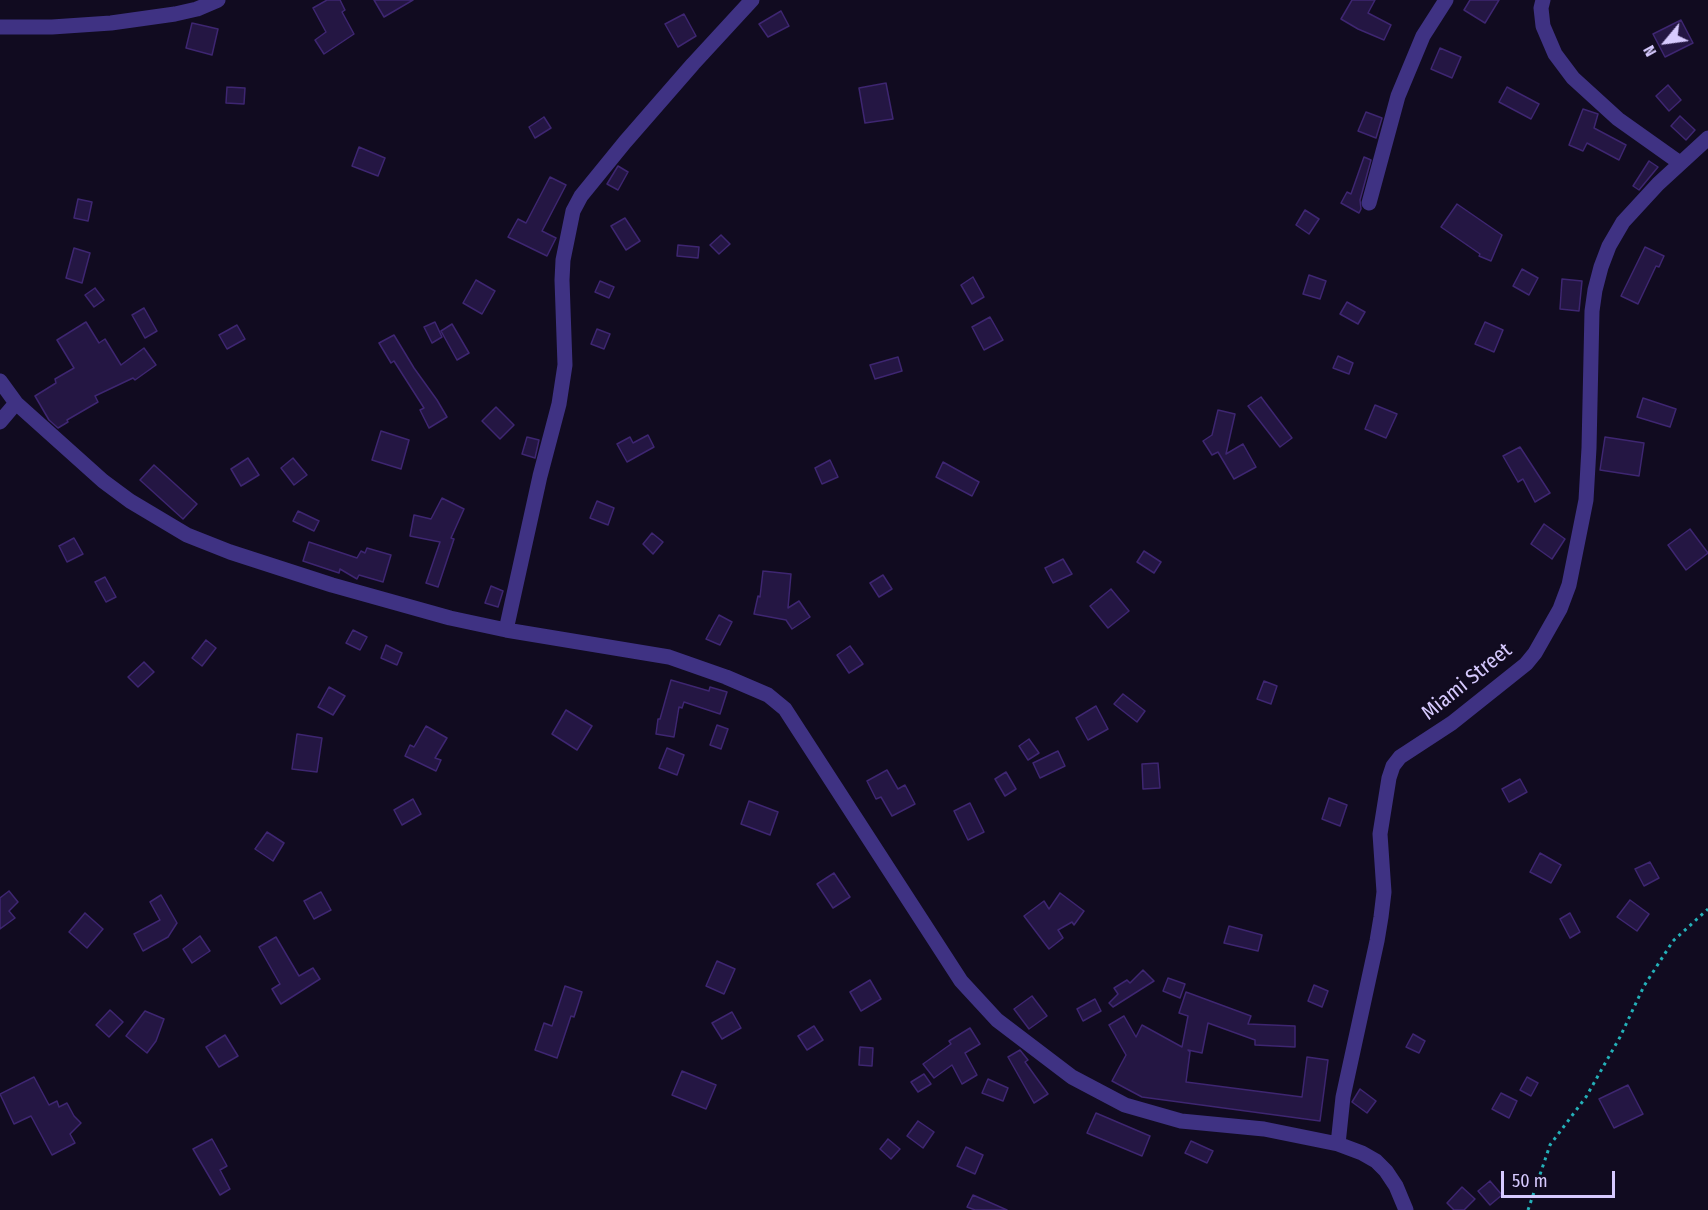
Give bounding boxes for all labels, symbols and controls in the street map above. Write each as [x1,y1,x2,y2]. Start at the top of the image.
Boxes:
north arrow [1636,12,1696,72]
text: N [1639,42,1660,60]
street label: Miami Street [1417,638,1517,726]
scale bar [1504,1159,1618,1197]
text: 50 m [1512,1170,1548,1192]

